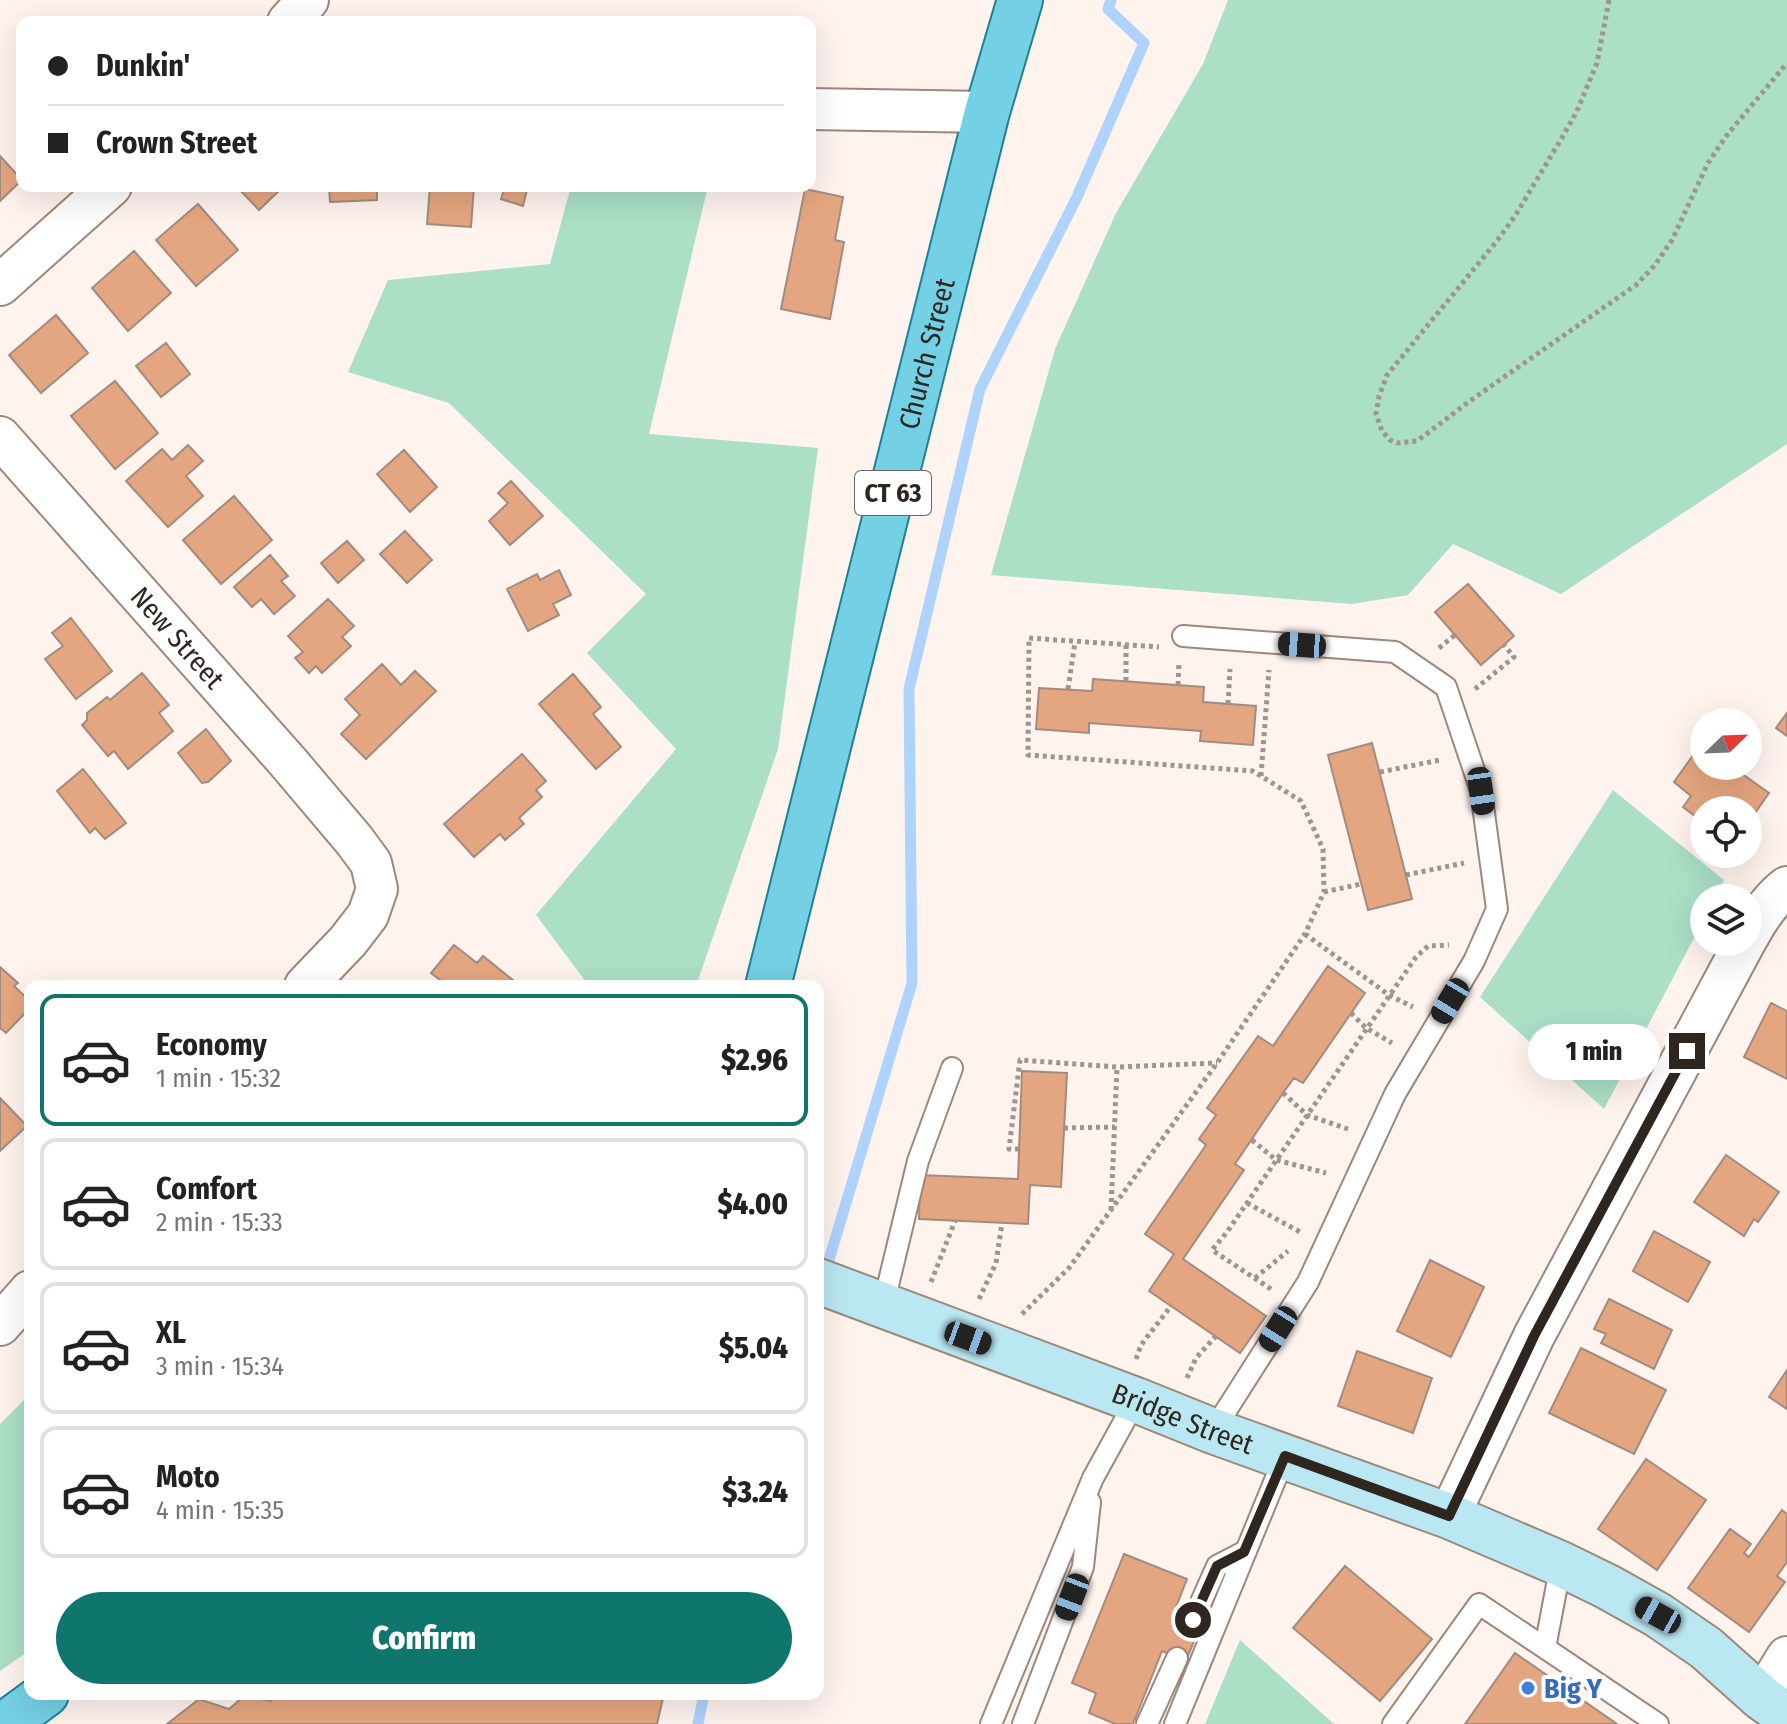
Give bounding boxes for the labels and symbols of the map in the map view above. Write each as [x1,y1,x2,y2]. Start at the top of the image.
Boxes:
street label: Church Street [892,274,961,433]
road number: CT 63 [855,471,931,515]
street label: New Street [124,580,232,696]
car [1277,631,1327,659]
north arrow [1690,708,1762,780]
car [1466,766,1496,816]
car [1427,974,1473,1028]
callout: 1 min [1527,1023,1659,1079]
route end [1669,1033,1705,1069]
car [1255,1302,1301,1356]
car [941,1319,995,1357]
street label: Bridge Street [1108,1376,1259,1461]
car [1052,1570,1092,1624]
car [1631,1593,1685,1637]
route start [1175,1602,1211,1638]
place label: Big Y [1544,1672,1603,1705]
marker: Big Y [1519,1679,1537,1697]

